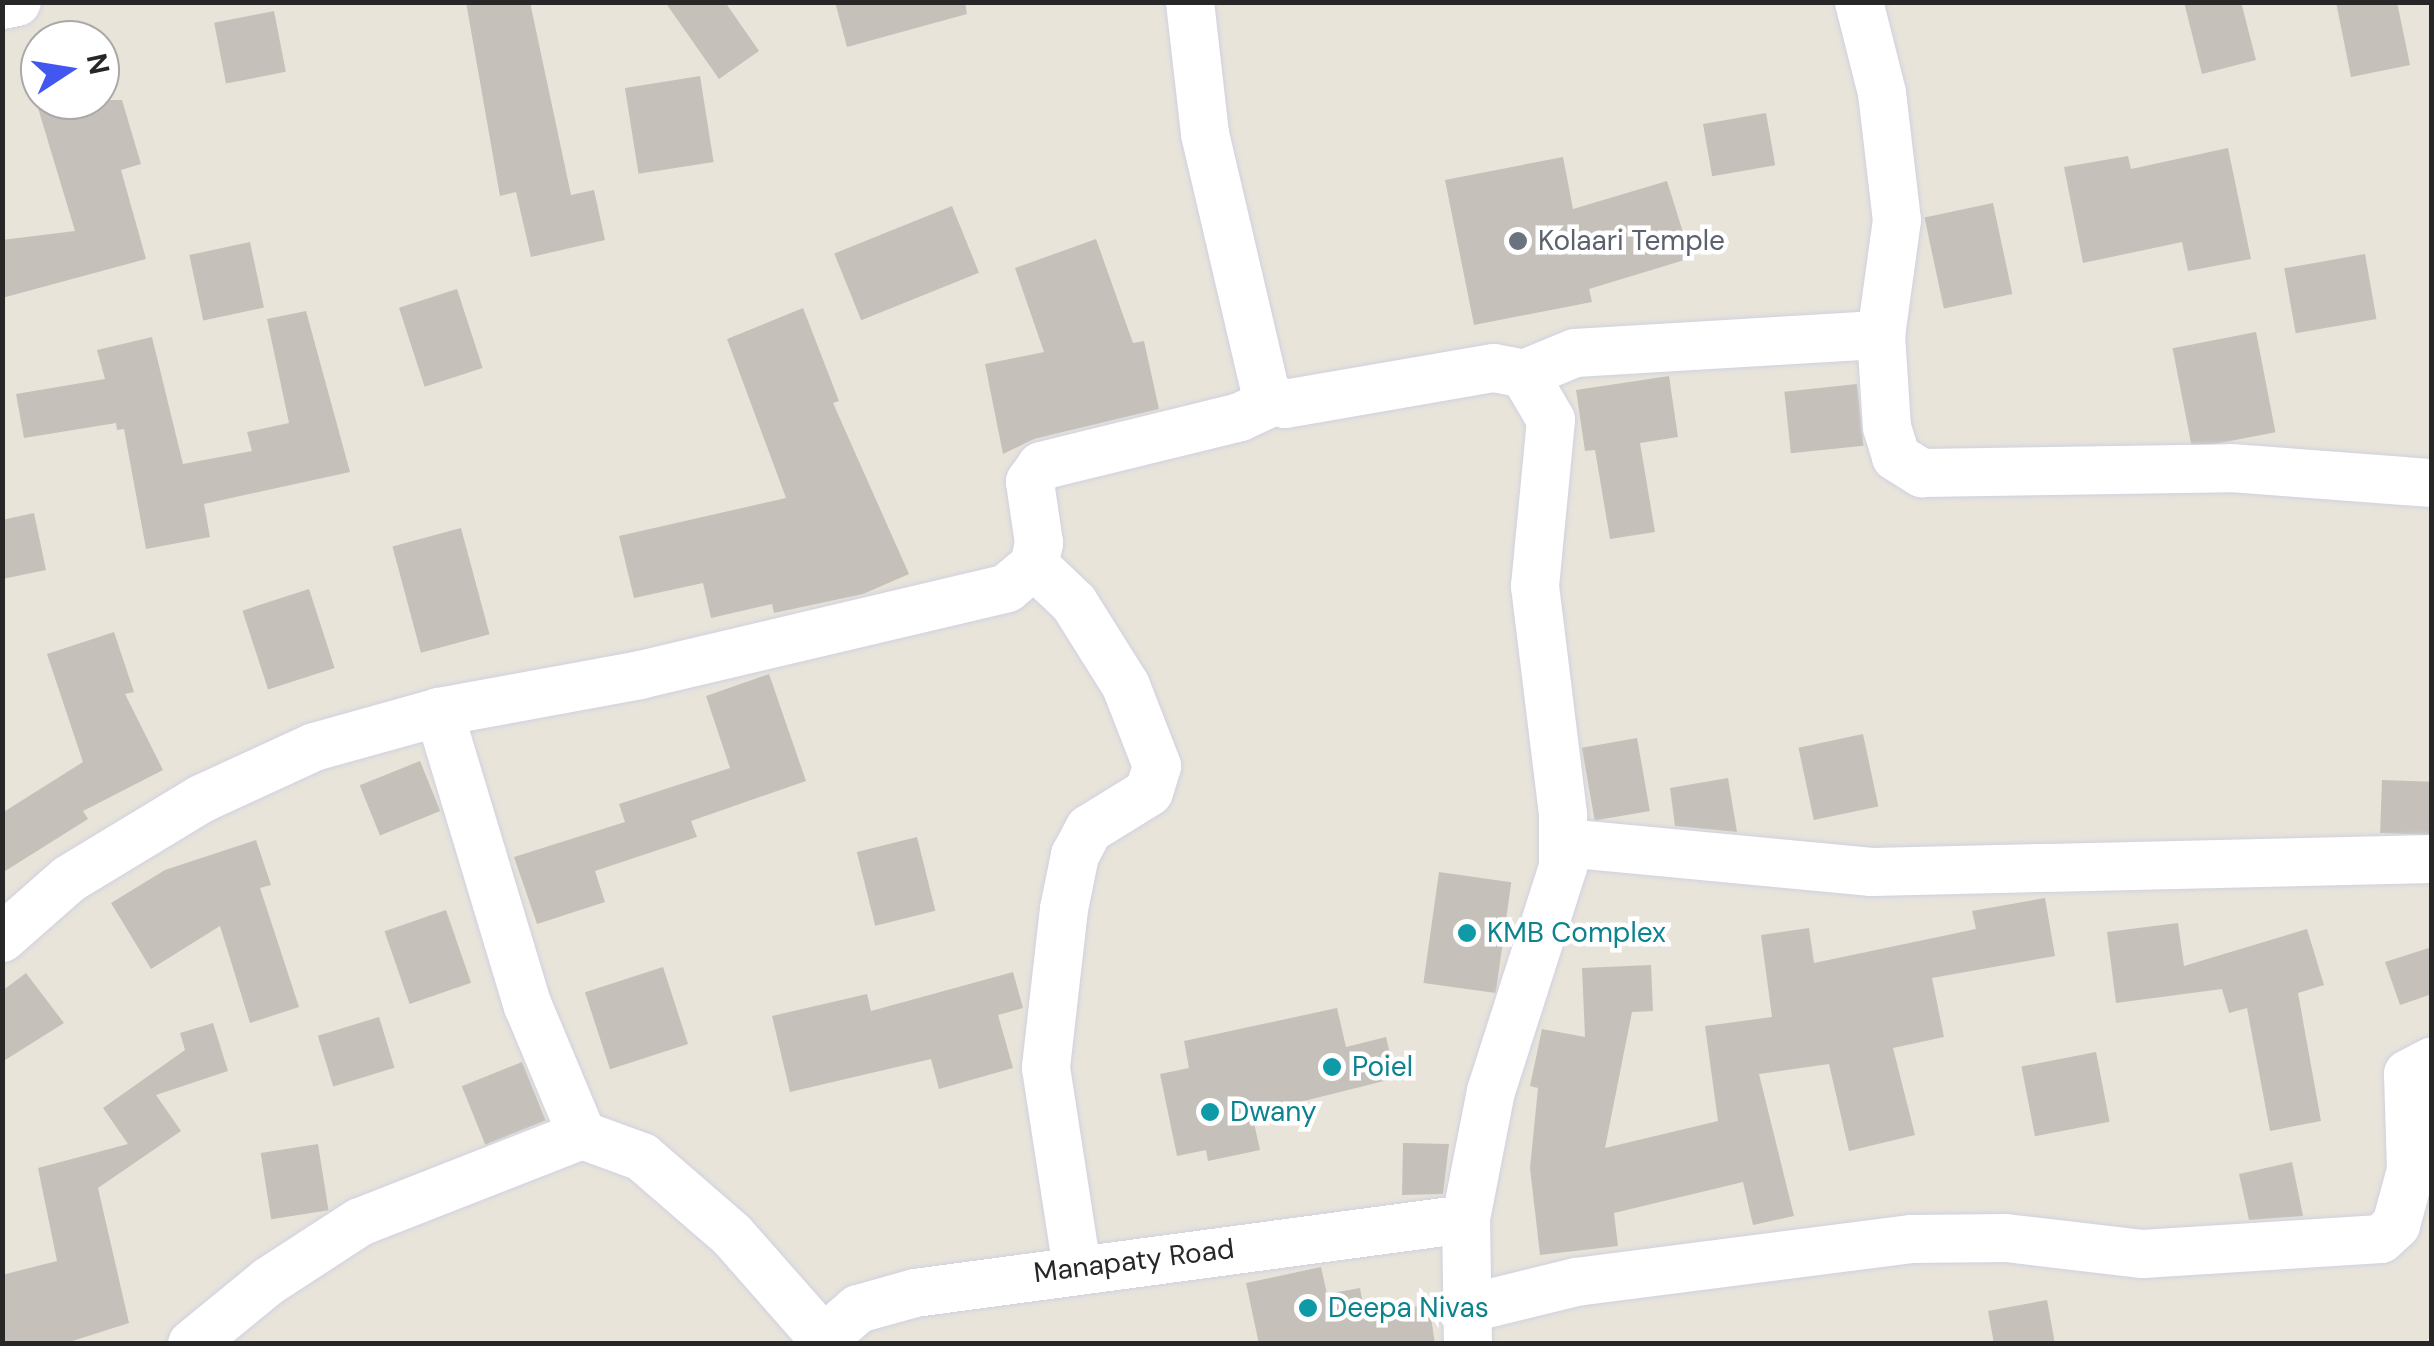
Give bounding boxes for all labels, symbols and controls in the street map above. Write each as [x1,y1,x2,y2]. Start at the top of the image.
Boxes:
north arrow [20,20,120,120]
text: N [78,50,118,78]
place label: Kolaari Temple [1538,224,1725,258]
marker: Kolaari Temple [1507,230,1529,252]
place label: KMB Complex [1487,916,1666,950]
marker: KMB Complex [1456,922,1478,944]
place label: Poiel [1352,1050,1413,1084]
marker: Poiel [1321,1056,1343,1078]
place label: Dwany [1230,1095,1317,1129]
marker: Dwany [1199,1101,1221,1123]
street label: Manapaty Road [1032,1232,1236,1290]
place label: Deepa Nivas [1328,1291,1489,1325]
marker: Deepa Nivas [1297,1297,1319,1319]

